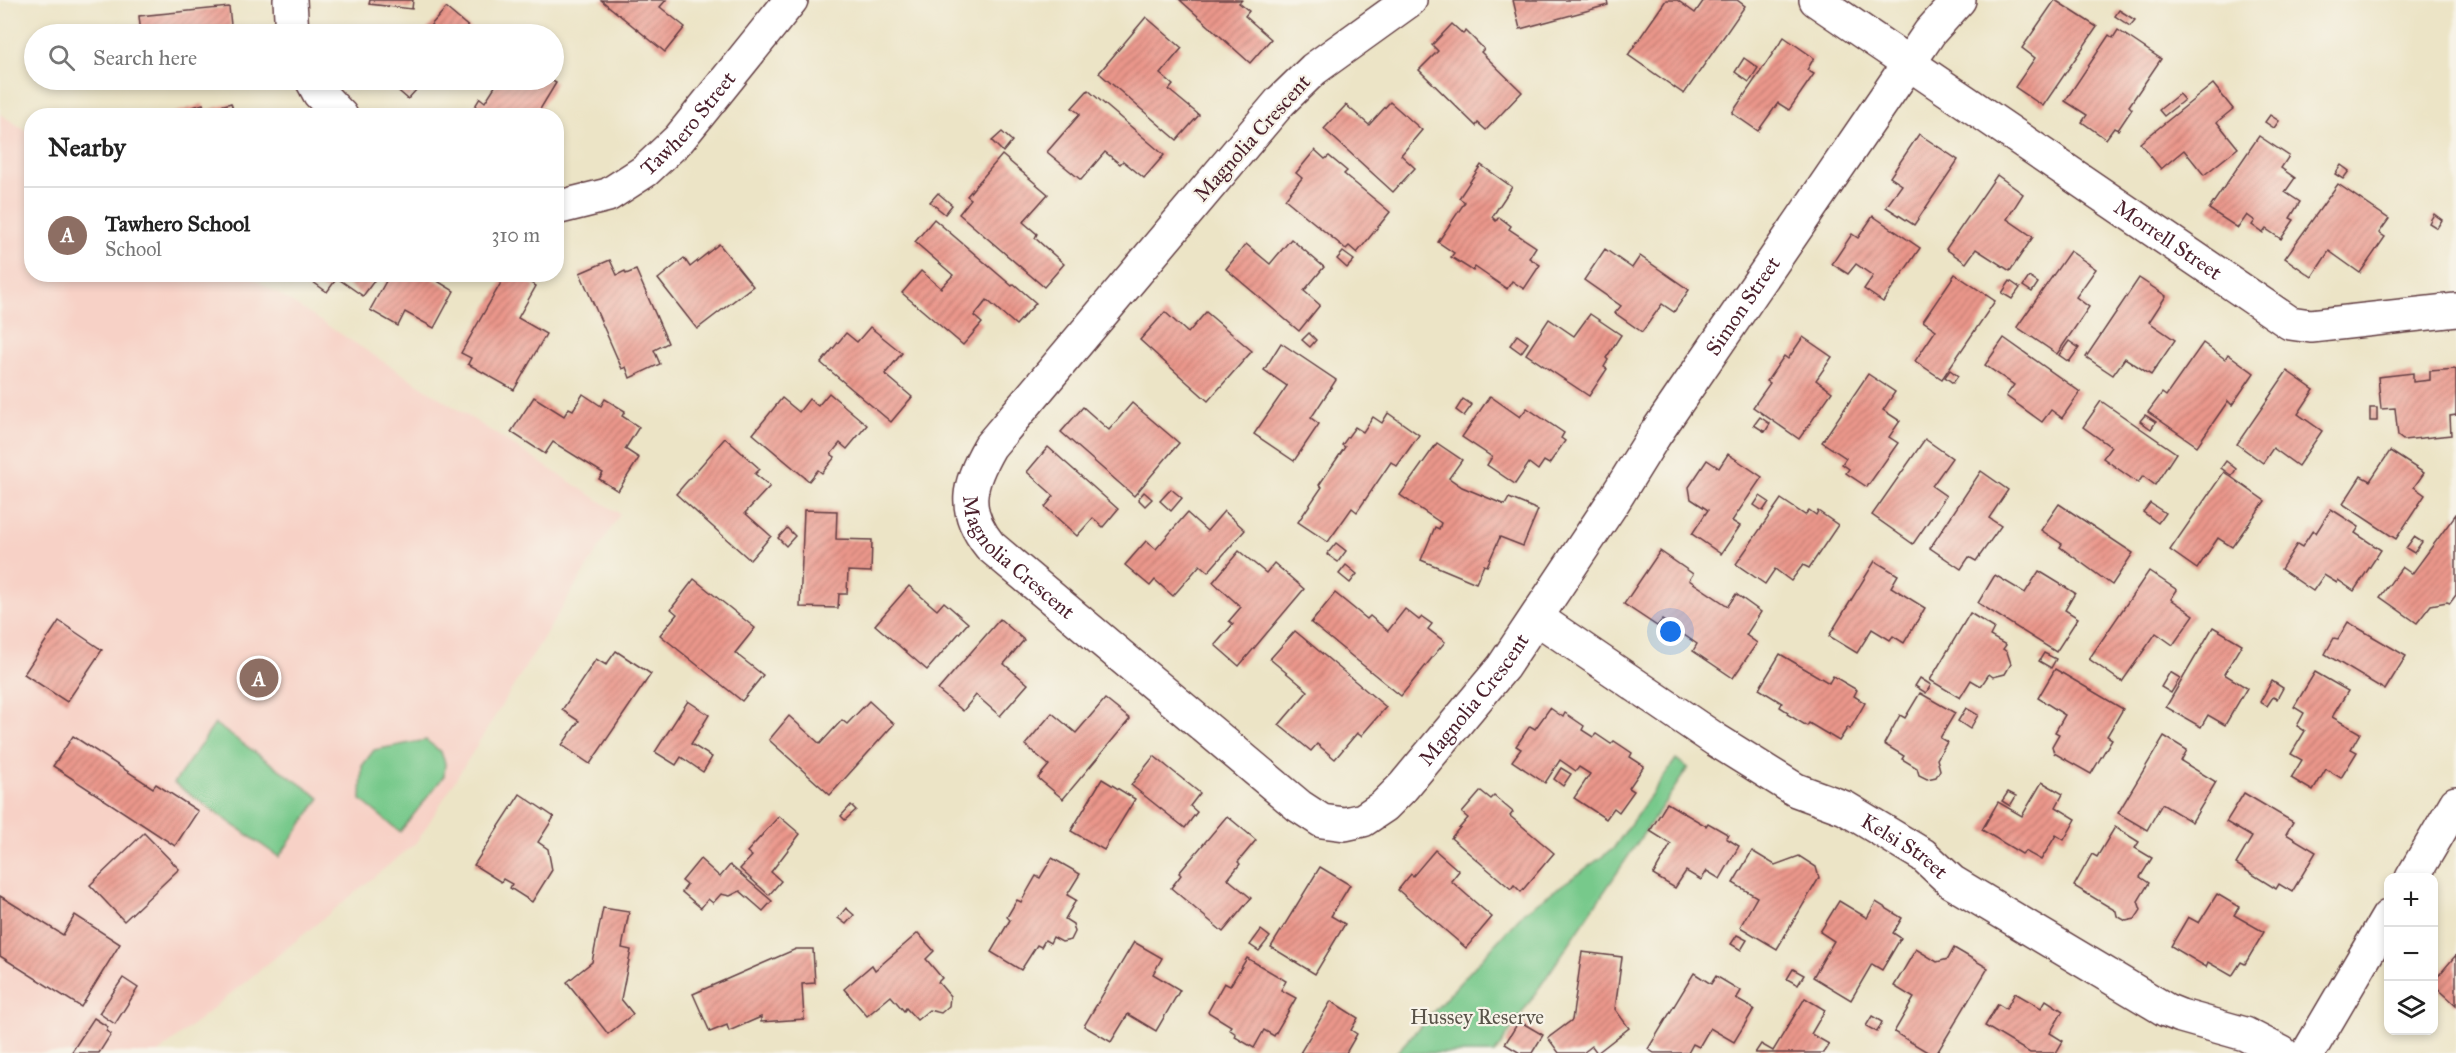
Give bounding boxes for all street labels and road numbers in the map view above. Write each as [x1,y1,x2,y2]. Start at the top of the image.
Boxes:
street label: Tawhero Street [635,66,742,181]
street label: Magnolia Crescent [1188,69,1316,207]
street label: Morrell Street [2109,194,2227,286]
street label: Simon Street [1700,251,1786,361]
street label: Magnolia Crescent [957,494,1080,625]
street label: Magnolia Crescent [1413,628,1535,771]
street label: Kelsi Street [1856,808,1954,885]

